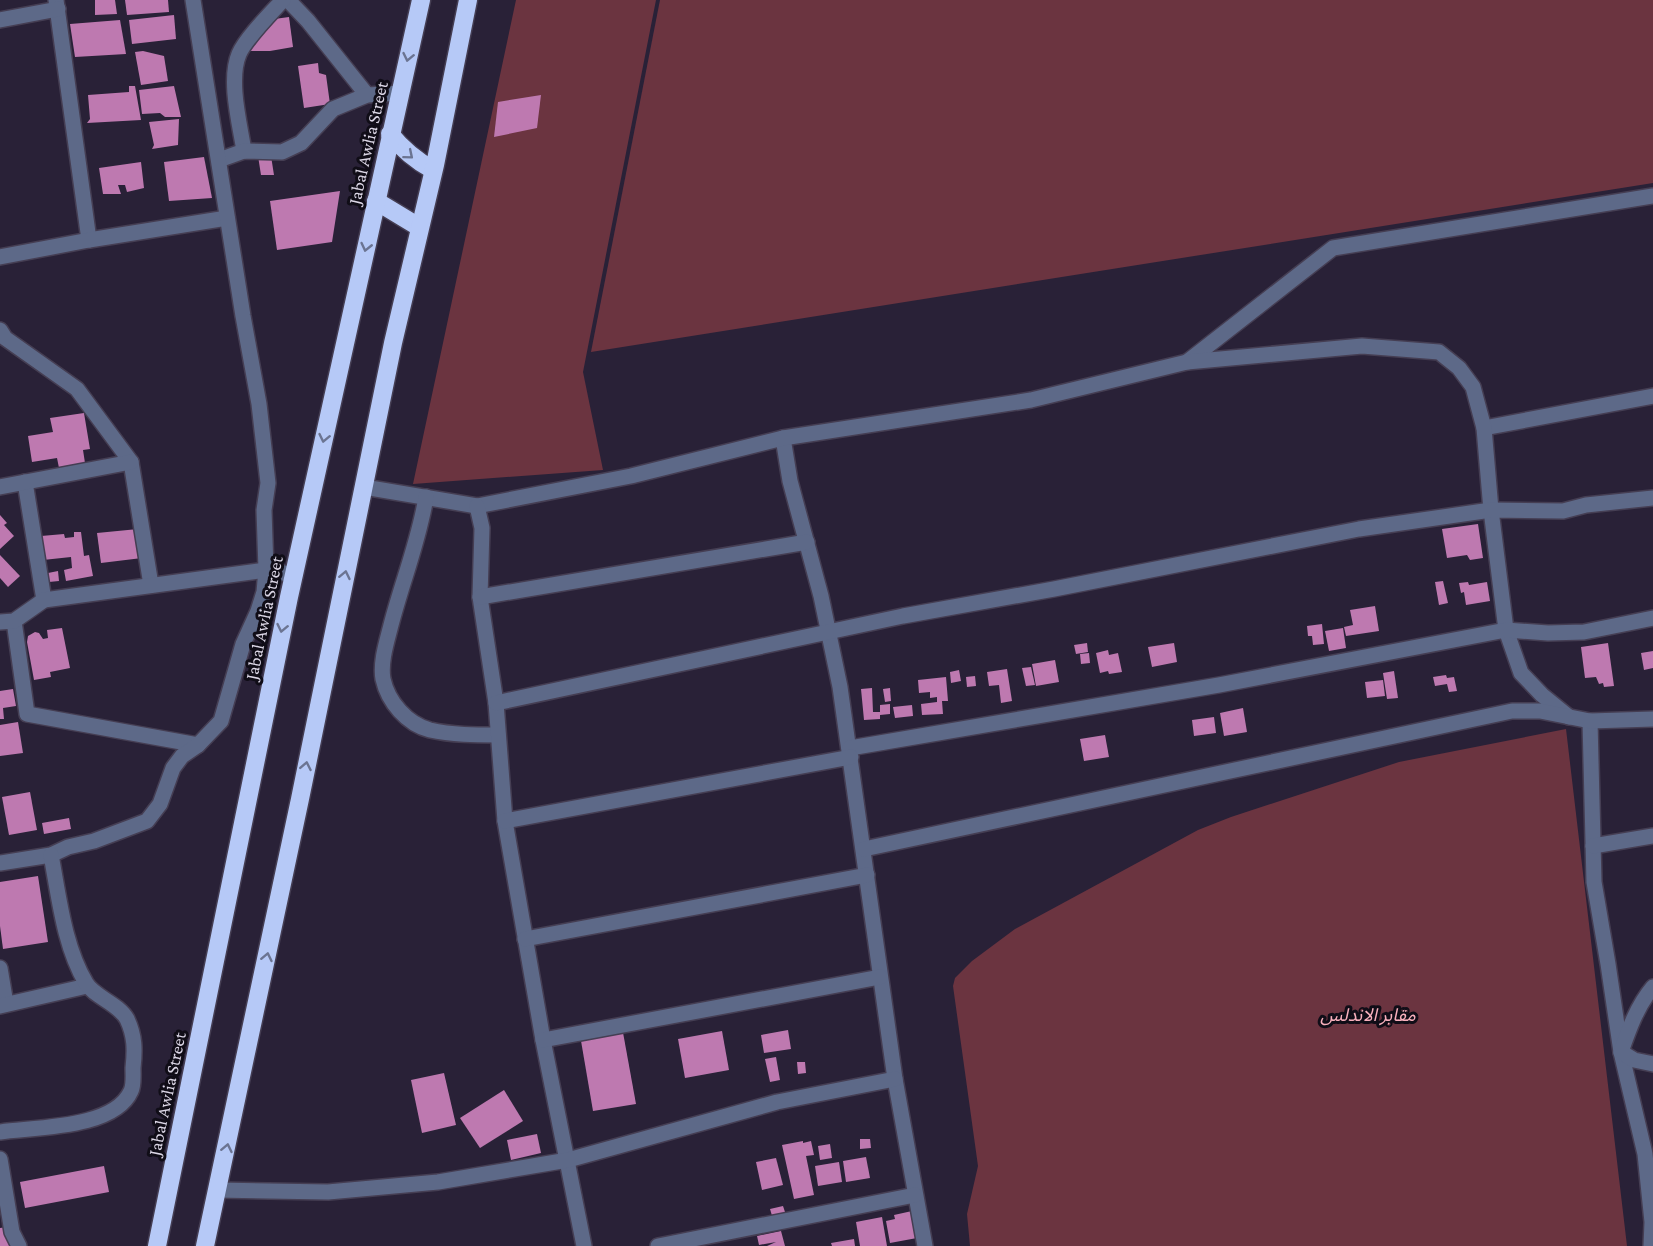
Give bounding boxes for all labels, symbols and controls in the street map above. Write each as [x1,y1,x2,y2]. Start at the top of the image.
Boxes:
one-way arrow [403,52,416,62]
street label: Jabal Awlia Street [344,78,392,208]
one-way arrow [402,147,413,158]
one-way arrow [360,242,373,252]
one-way arrow [319,433,332,443]
street label: Jabal Awlia Street [241,553,287,684]
one-way arrow [338,570,351,580]
one-way arrow [276,623,289,633]
one-way arrow [299,761,312,771]
one-way arrow [260,952,273,962]
park label: مقابر الاندلس [1320,1005,1416,1026]
street label: Jabal Awlia Street [144,1029,190,1160]
one-way arrow [220,1143,233,1153]

